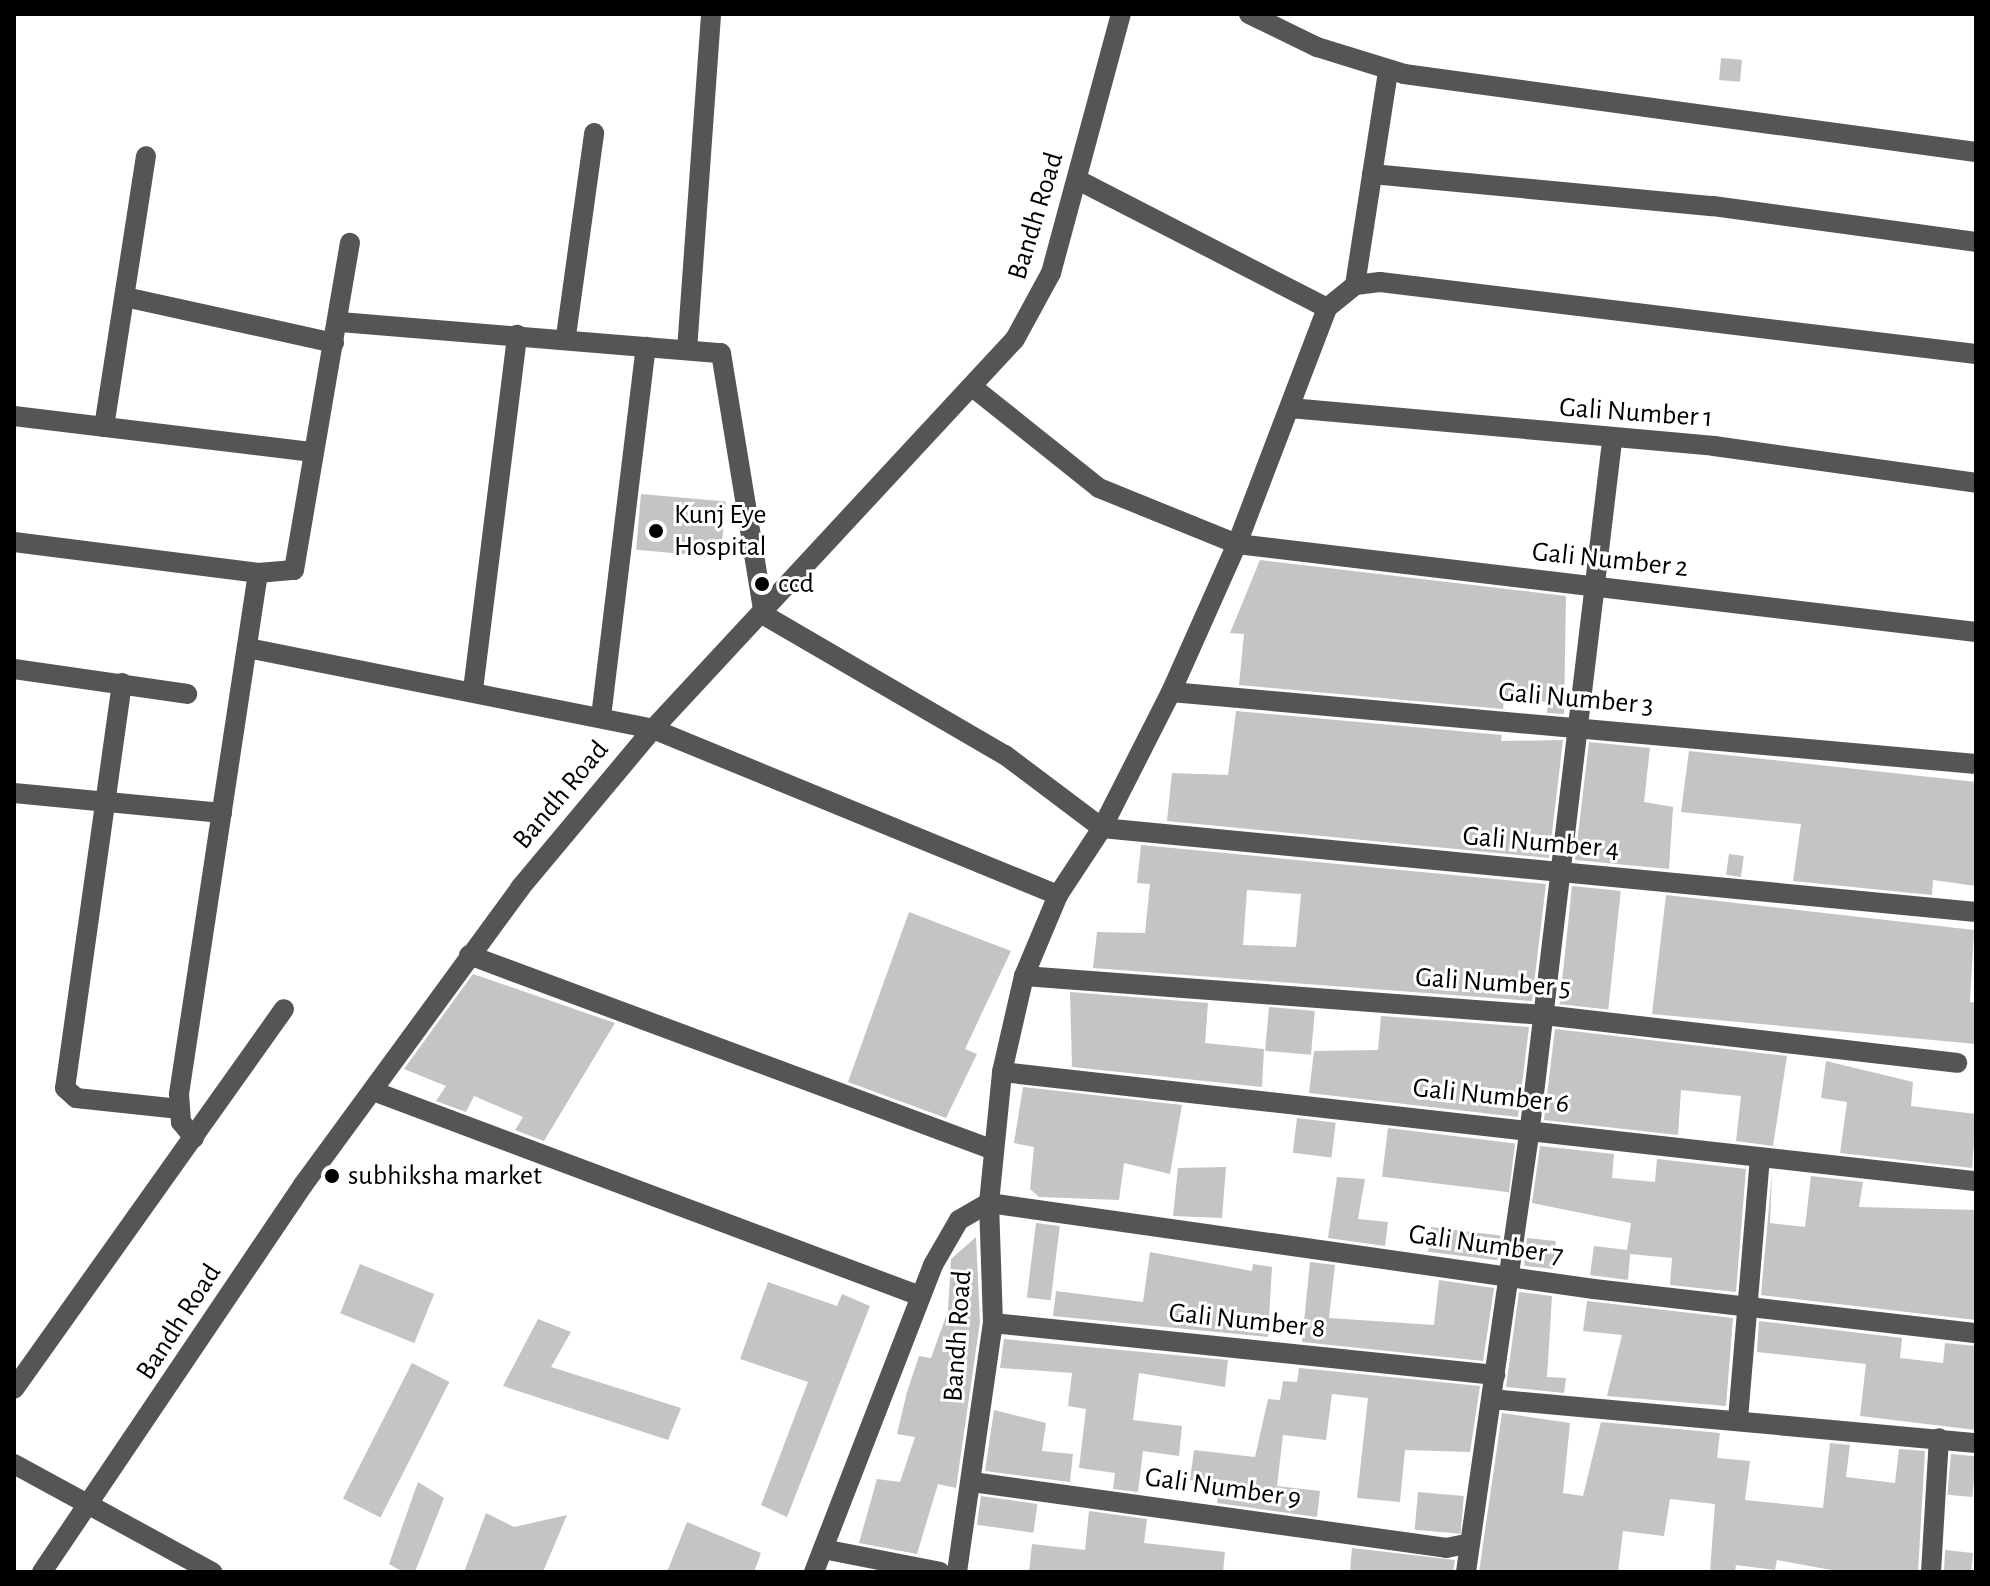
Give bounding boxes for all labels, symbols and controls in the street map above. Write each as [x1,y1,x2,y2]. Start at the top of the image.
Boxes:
street label: Bandh Road [1001,148,1071,284]
street label: Gali Number 1 [1558,391,1714,435]
place label: Kunj Eye Hospital [674,498,767,564]
marker: Kunj Eye Hospital [645,520,667,542]
street label: Gali Number 2 [1530,535,1690,585]
place label: ccd [778,567,814,601]
marker: ccd [753,575,771,593]
street label: Gali Number 3 [1497,675,1655,723]
street label: Bandh Road [506,734,616,856]
street label: Gali Number 4 [1461,819,1621,867]
street label: Gali Number 5 [1414,961,1572,1005]
street label: Gali Number 6 [1411,1071,1571,1121]
place label: subhiksha market [348,1159,542,1193]
marker: subhiksha market [323,1167,341,1185]
street label: Gali Number 7 [1407,1218,1565,1272]
street label: Bandh Road [129,1258,229,1386]
street label: Bandh Road [937,1269,979,1403]
street label: Gali Number 8 [1167,1296,1327,1346]
street label: Gali Number 9 [1143,1460,1303,1516]

